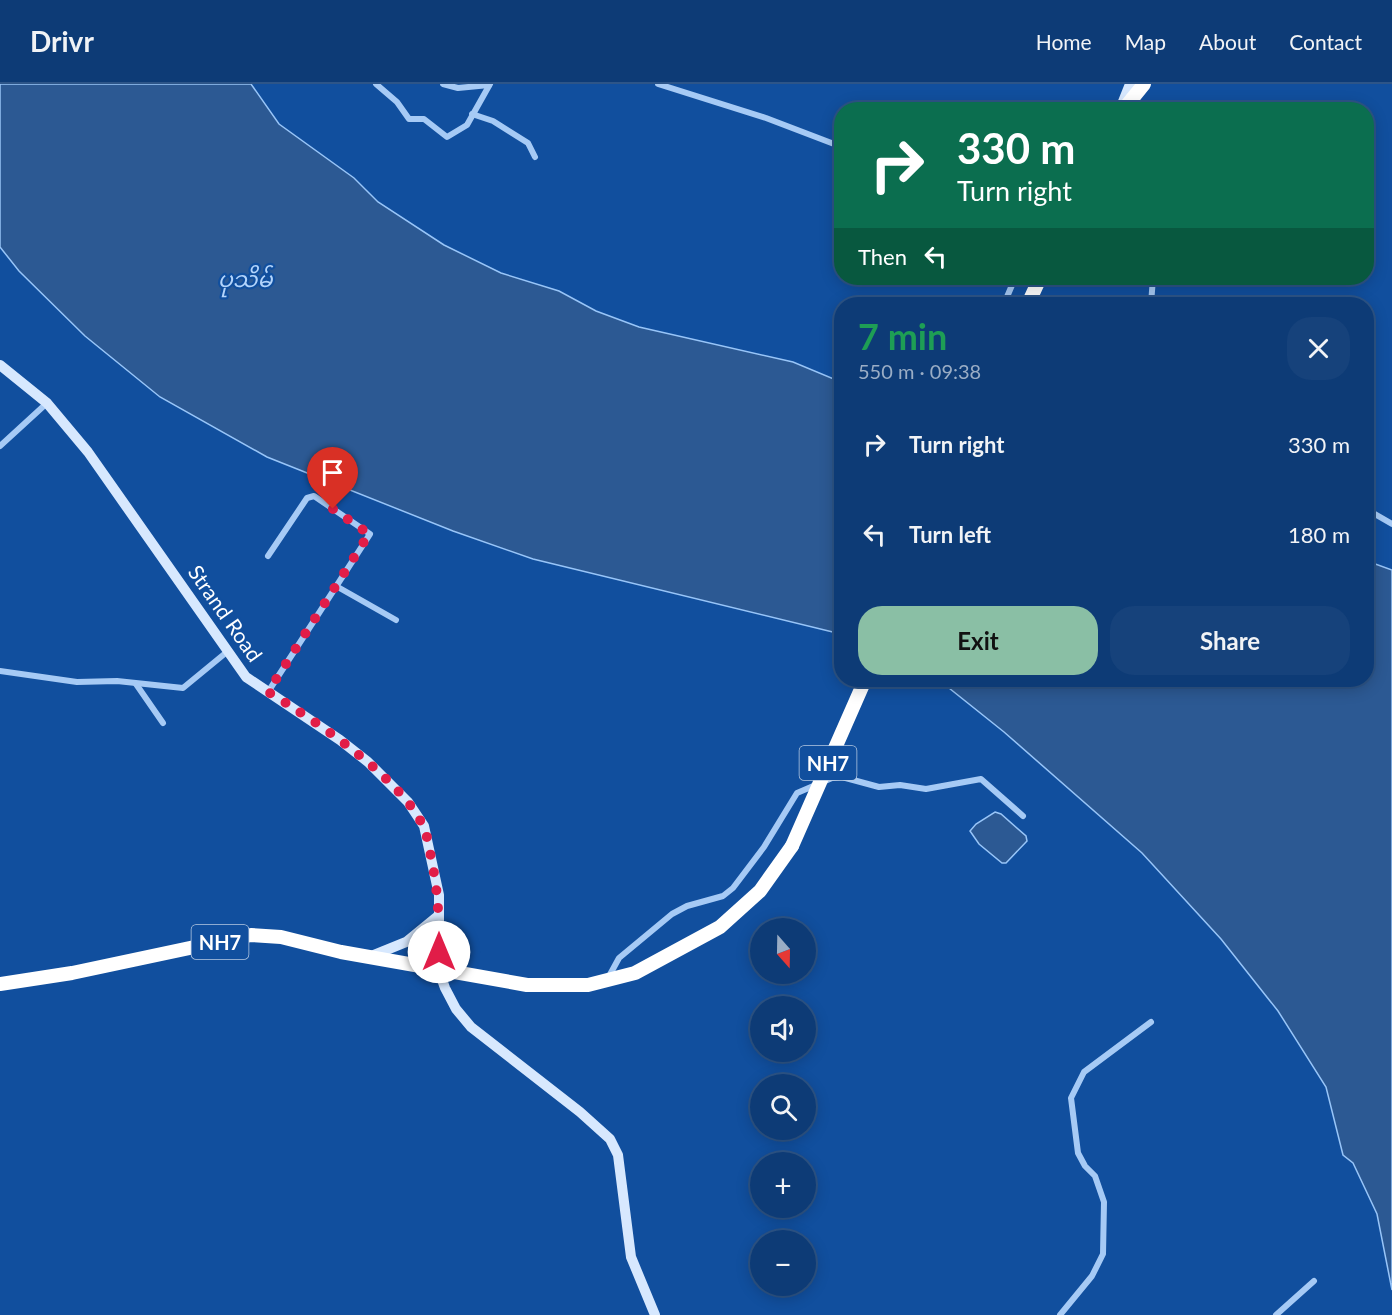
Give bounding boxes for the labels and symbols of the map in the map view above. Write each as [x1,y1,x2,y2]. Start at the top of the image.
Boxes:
water label: ပုသိမ် [218,264,273,298]
pin [307,447,358,509]
street label: Strand Road [184,560,268,666]
road number: NH7 [800,746,856,780]
north arrow [750,918,816,984]
position arrow [407,920,471,984]
road number: NH7 [192,925,248,959]

